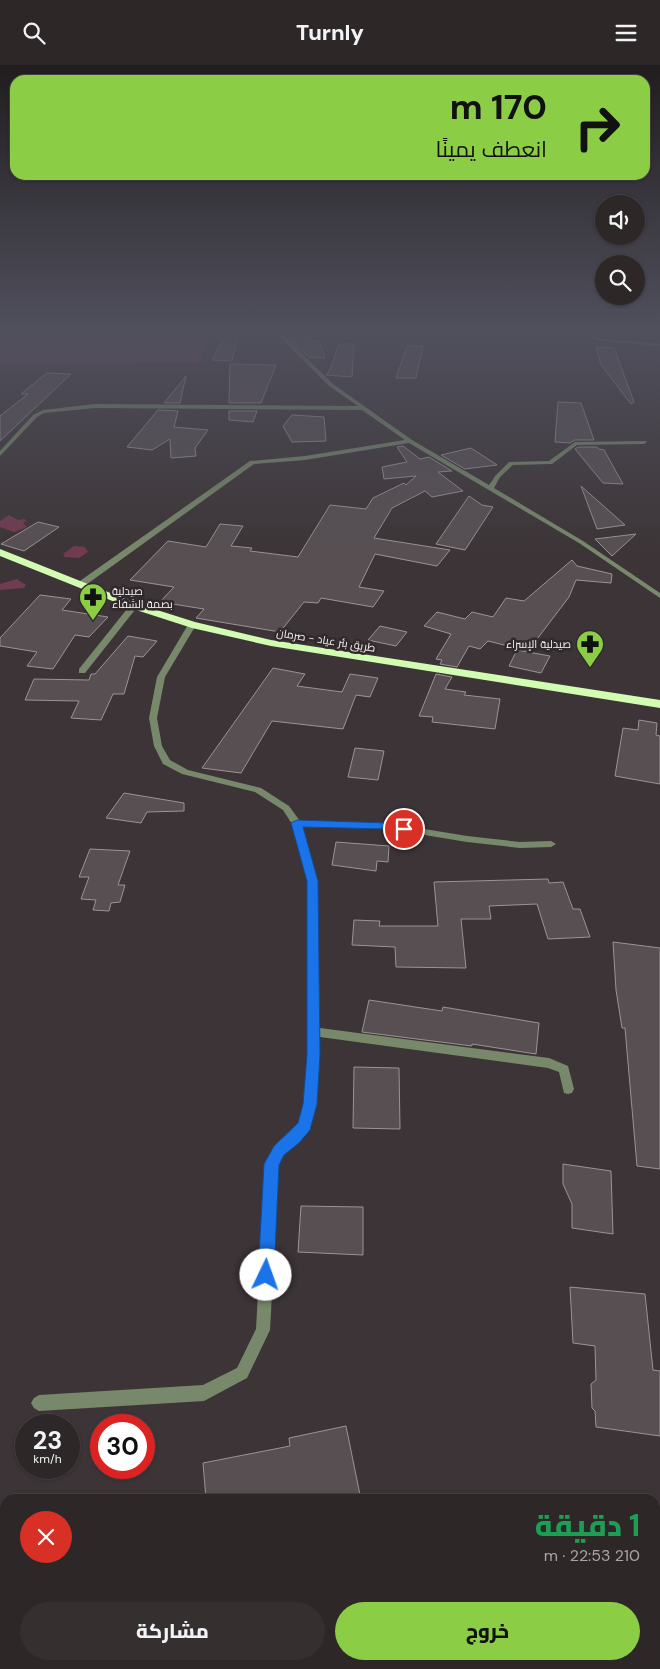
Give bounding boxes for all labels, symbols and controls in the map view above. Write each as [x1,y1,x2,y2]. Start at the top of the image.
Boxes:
text: Turnly [296,18,364,47]
icon: search [20,19,48,47]
icon: menu [612,19,640,47]
text: 170 m [450,84,547,130]
icon: right [565,95,630,160]
text: انعطف يمينًا [436,135,547,164]
map controls [595,195,645,305]
button: sound [595,195,645,245]
button: search [595,255,645,305]
pharmacy icon: صيدلية بصمة الشفاء [78,582,108,621]
place label: صيدلية بصمة الشفاء [112,584,173,611]
street label: طريق بئر عياد - صرمان [275,625,377,655]
pharmacy icon: صيدلية الإسراء [575,629,605,668]
place label: صيدلية الإسراء [506,637,571,651]
pin [383,808,425,850]
icon: arrive [390,815,418,843]
position arrow [239,1248,291,1300]
speed limit sign: 30 [90,1414,155,1479]
text: 23 [33,1424,62,1457]
text: km/h [33,1451,62,1467]
text: 1 دقيقة [535,1506,640,1545]
button: close [20,1511,72,1563]
text: 210 m · 22:53 [544,1545,640,1566]
button: مشاركة [20,1602,325,1660]
button: خروج [335,1602,640,1660]

